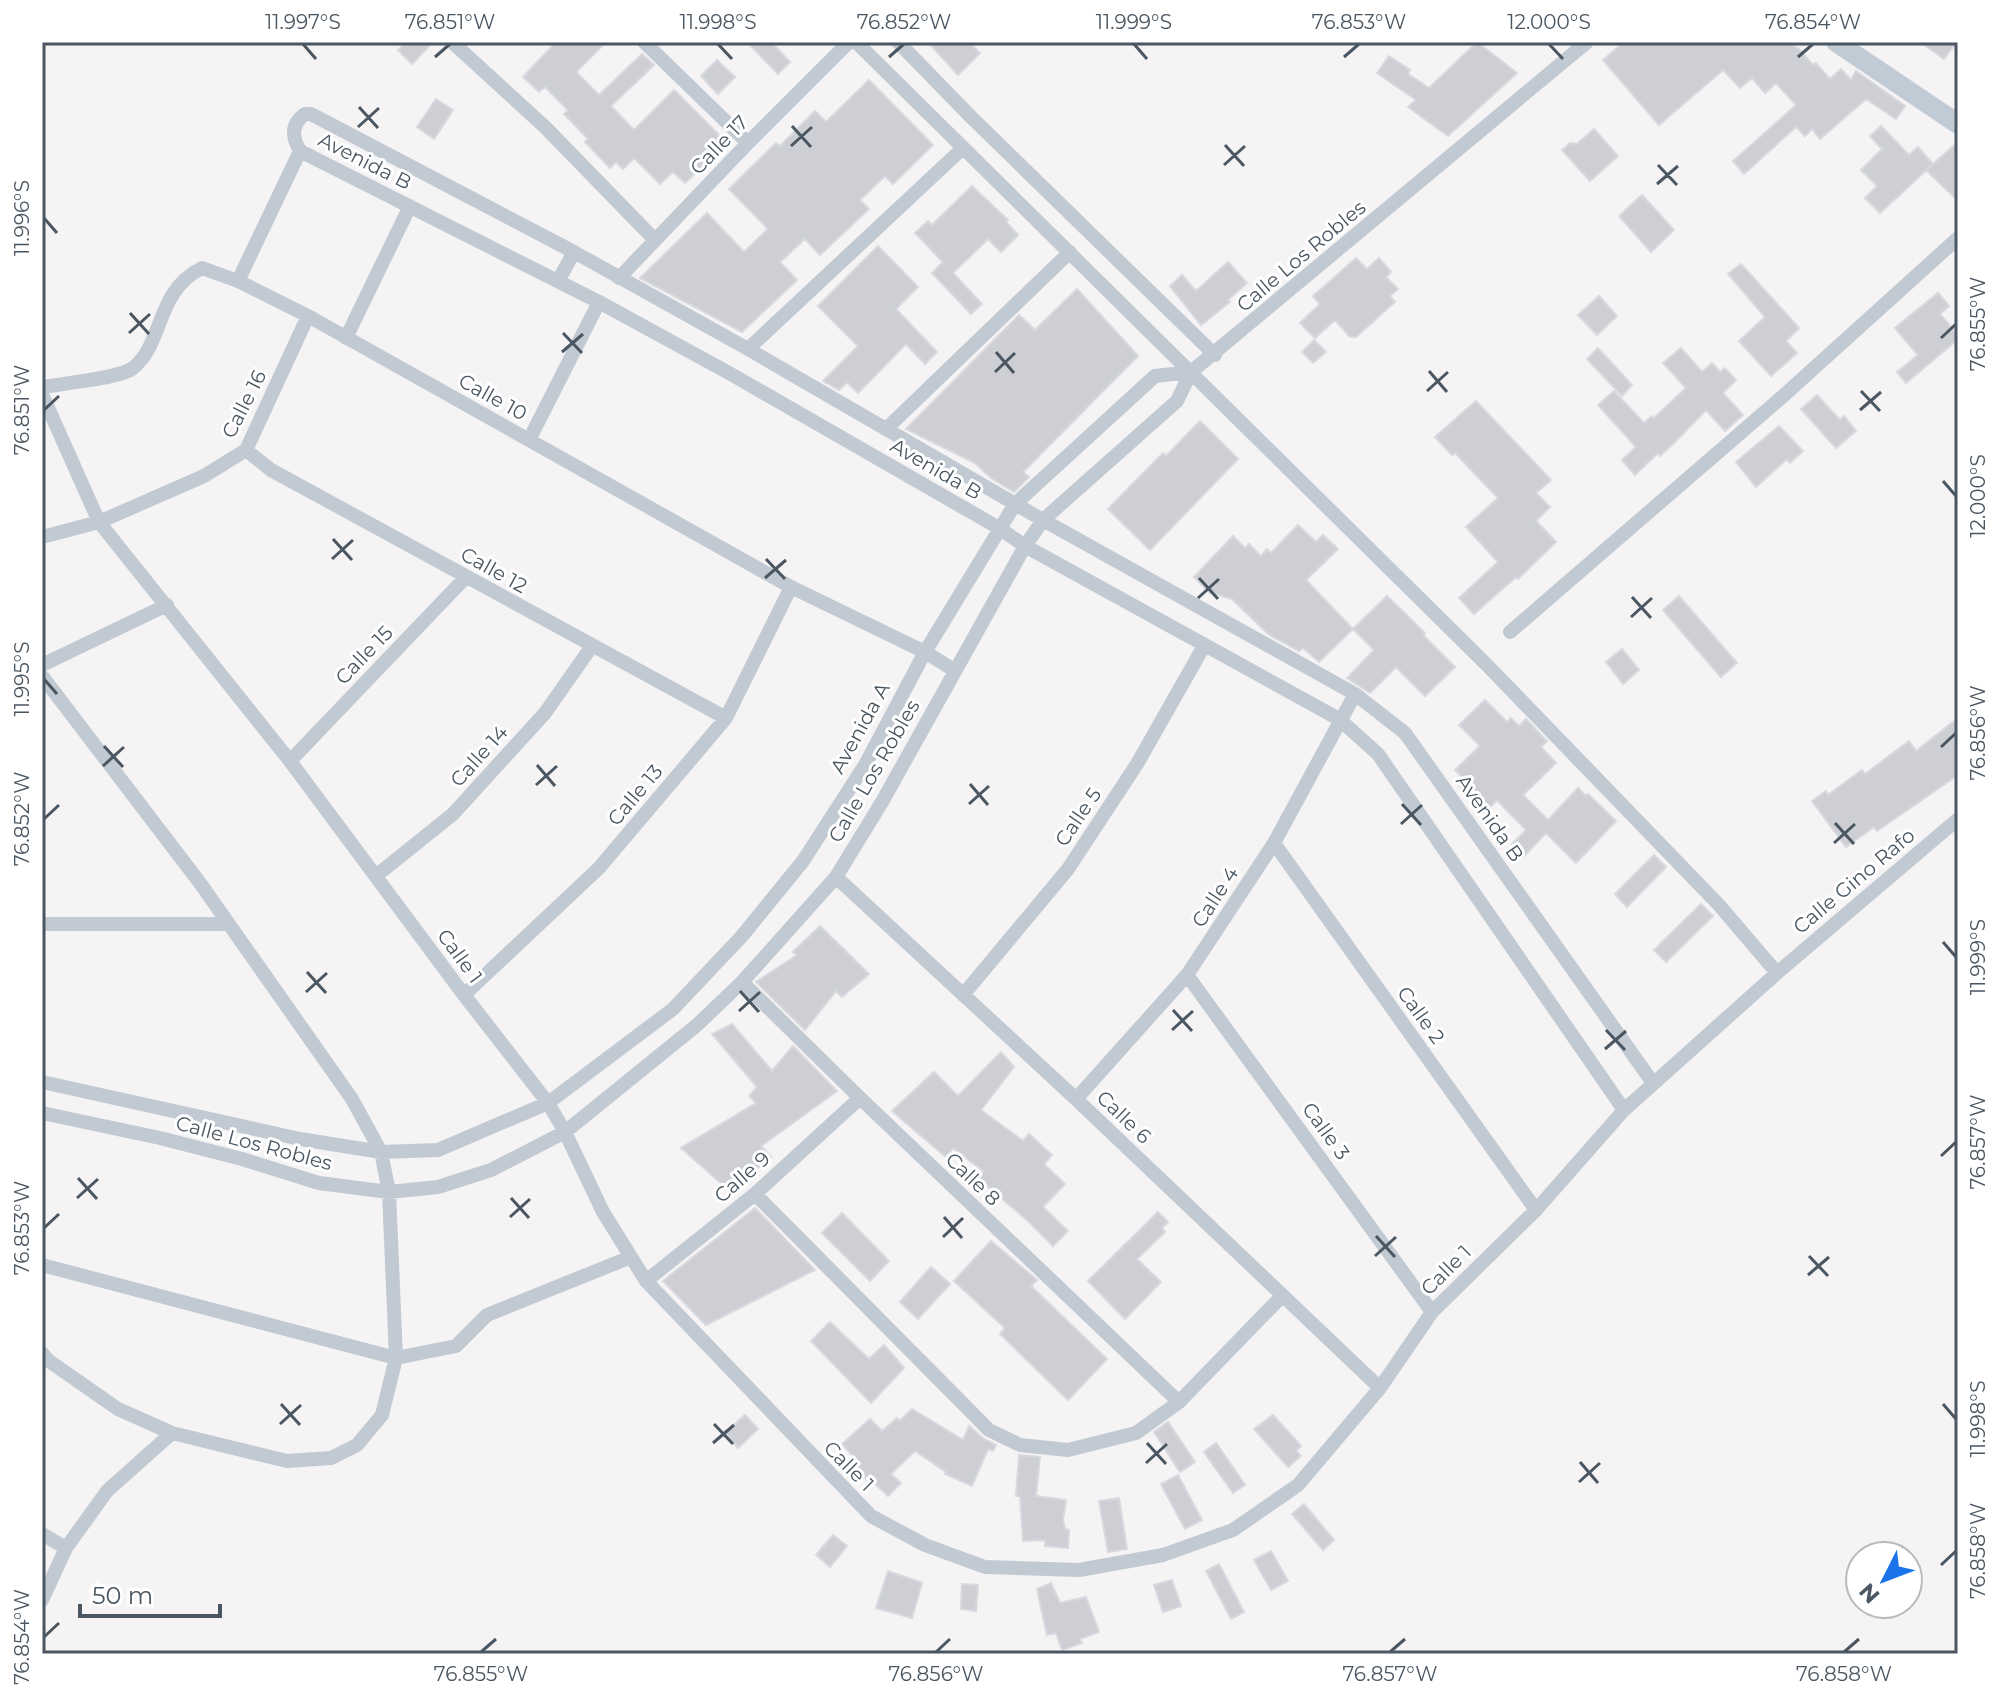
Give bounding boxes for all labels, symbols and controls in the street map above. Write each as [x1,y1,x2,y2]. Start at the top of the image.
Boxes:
text: 11.997°S [265,10,341,34]
text: 76.851°W [405,10,495,34]
text: 11.998°S [680,10,756,34]
text: 76.852°W [857,10,951,34]
text: 11.999°S [1096,10,1172,34]
text: 76.853°W [1312,10,1406,34]
text: 12.000°S [1507,10,1591,34]
text: 76.854°W [1765,10,1861,34]
street label: Calle 17 [685,110,753,180]
street label: Avenida B [315,127,415,195]
text: 11.996°S [10,180,34,256]
street label: Calle Los Robles [1232,195,1371,317]
text: 76.855°W [1966,277,1990,371]
text: 76.851°W [10,365,34,455]
street label: Calle 16 [217,366,271,442]
street label: Calle 10 [455,368,531,426]
street label: Avenida B [886,433,986,505]
text: 12.000°S [1966,454,1990,538]
street label: Calle 12 [456,542,532,598]
street label: Calle 15 [330,621,398,689]
text: 11.995°S [10,641,34,717]
street label: Avenida A [825,678,895,778]
text: 76.856°W [1966,685,1990,781]
street label: Calle Los Robles [823,695,925,847]
street label: Calle 14 [445,720,513,792]
street label: Calle 13 [603,760,667,830]
street label: Avenida B [1451,770,1529,866]
text: 76.852°W [10,772,34,866]
street label: Calle 5 [1050,783,1106,851]
street label: Calle Gino Rafo [1788,823,1920,939]
street label: Calle 4 [1187,862,1243,932]
text: 11.999°S [1966,919,1990,995]
street label: Calle 1 [432,924,488,988]
street label: Calle 2 [1392,982,1450,1048]
street label: Calle 6 [1092,1085,1156,1149]
text: 76.857°W [1966,1094,1990,1190]
street label: Calle 3 [1297,1098,1355,1164]
street label: Calle Los Robles [173,1111,335,1175]
street label: Calle 9 [709,1146,775,1208]
street label: Calle 8 [941,1147,1005,1211]
text: 76.853°W [10,1181,34,1275]
street label: Calle 1 [1416,1240,1476,1300]
text: 11.998°S [1966,1381,1990,1457]
street label: Calle 1 [819,1436,879,1496]
text: 76.858°W [1966,1503,1990,1599]
north arrow [1844,1540,1924,1620]
scale bar [80,1568,220,1618]
text: N [1854,1577,1885,1609]
text: 50 m [92,1581,153,1610]
text: 76.854°W [10,1589,34,1685]
text: 76.855°W [434,1662,528,1686]
text: 76.856°W [888,1662,984,1686]
text: 76.857°W [1342,1662,1438,1686]
text: 76.858°W [1796,1662,1892,1686]

